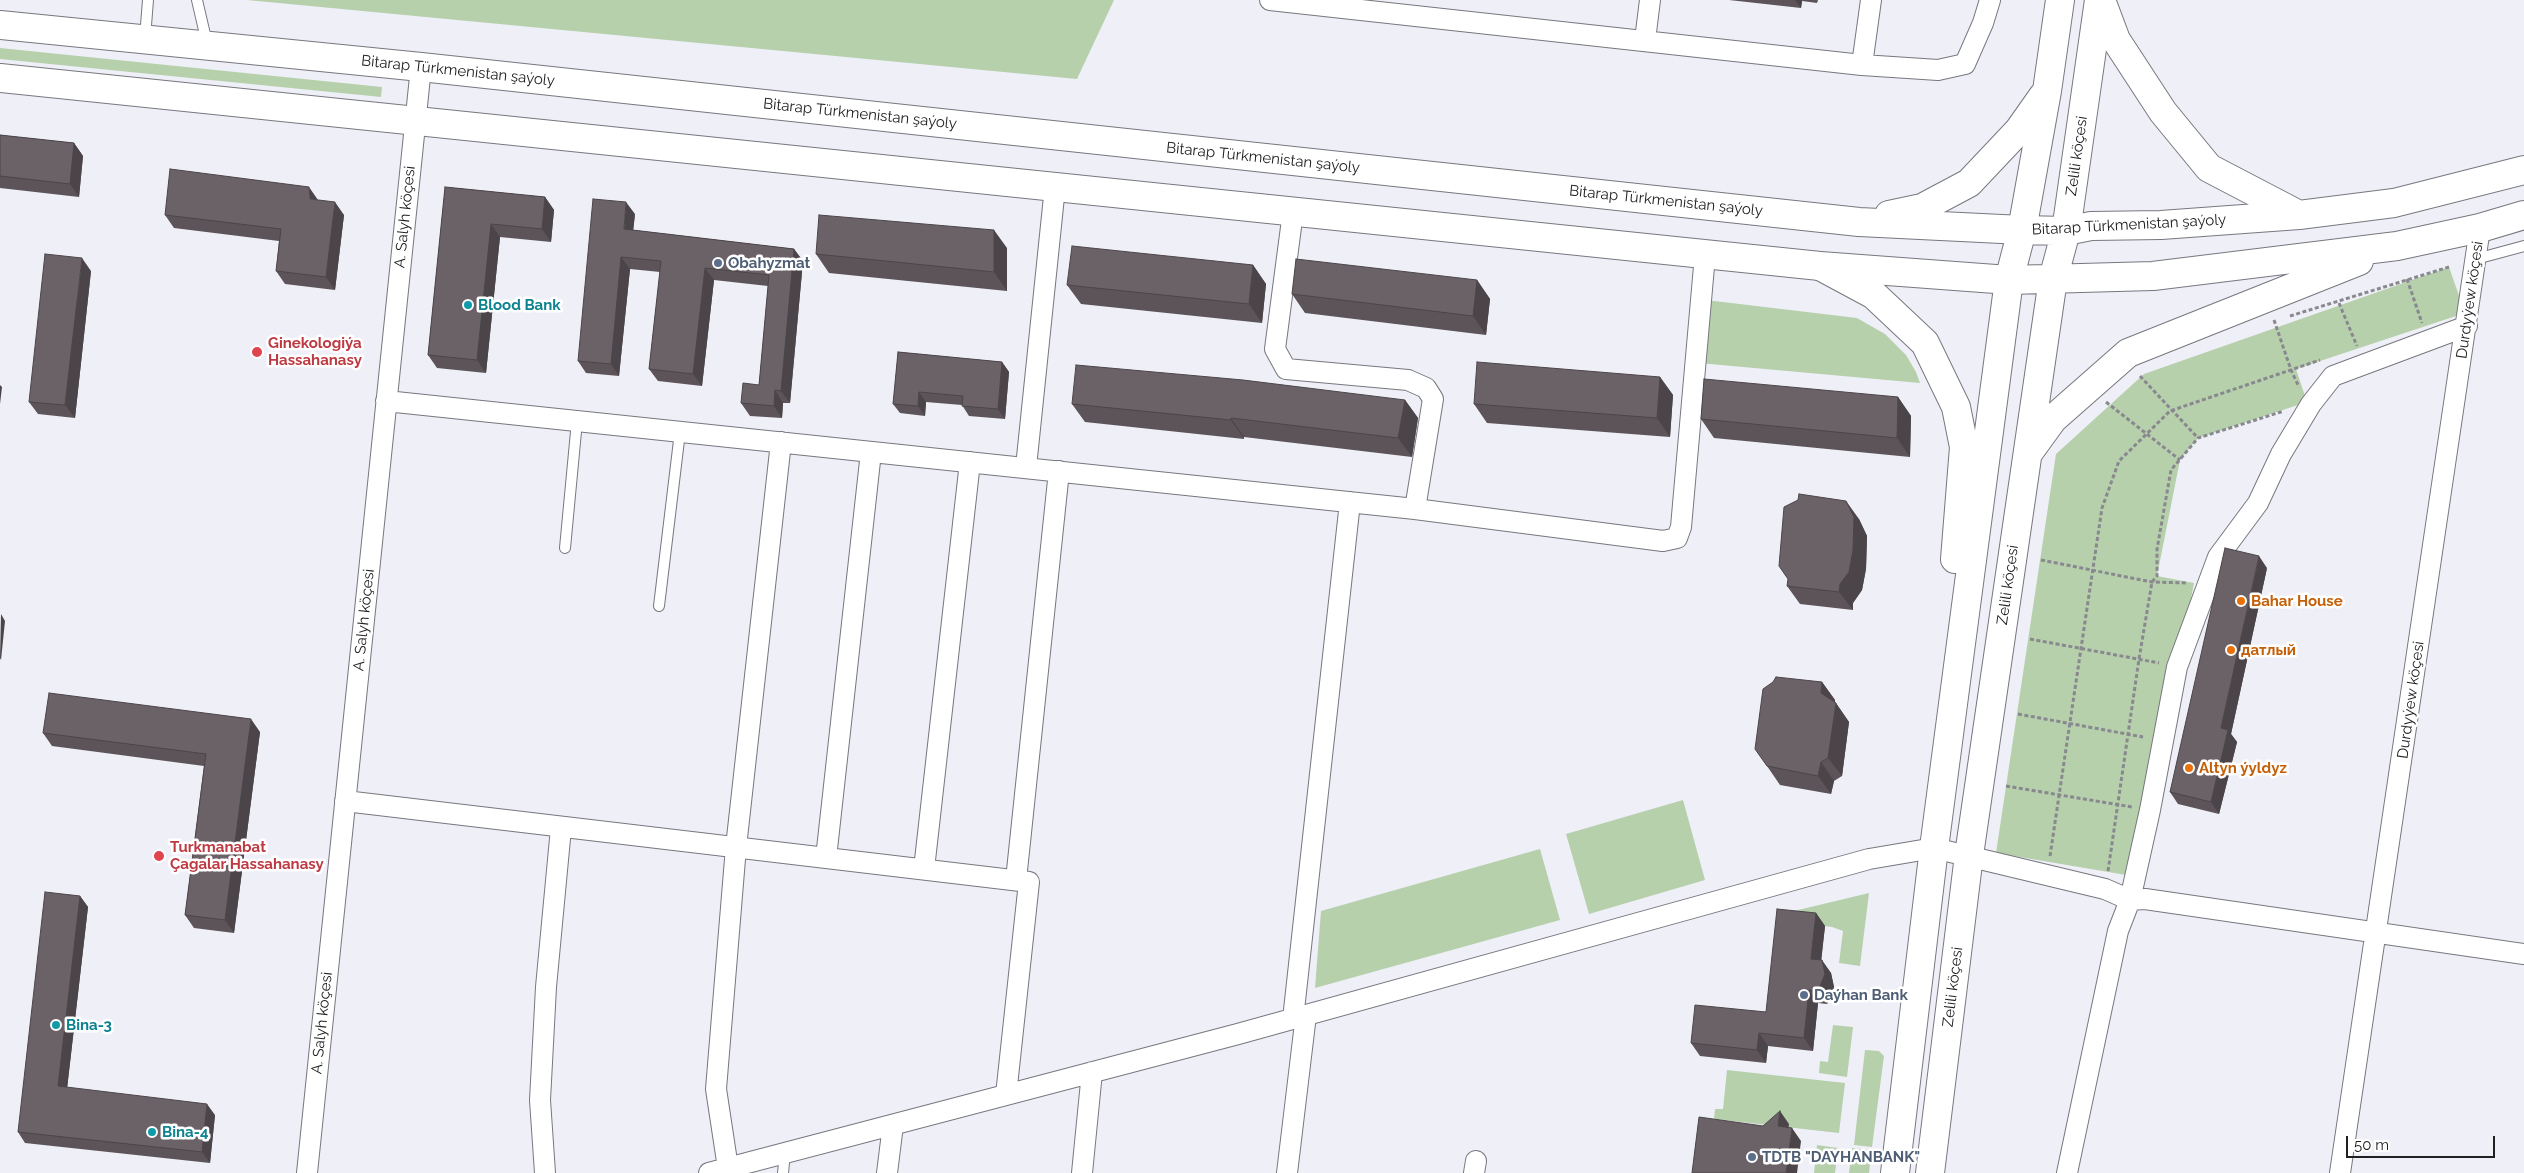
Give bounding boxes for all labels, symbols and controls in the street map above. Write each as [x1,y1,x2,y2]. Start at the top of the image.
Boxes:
street label: Bitarap Türkmenistan şaýoly [360,52,556,90]
street label: Bitarap Türkmenistan şaýoly [762,95,958,133]
street label: Zelili köçesi [2062,115,2092,197]
street label: Bitarap Türkmenistan şaýoly [1165,139,1361,177]
street label: A. Salyh köçesi [391,165,419,269]
street label: Bitarap Türkmenistan şaýoly [1568,182,1764,220]
street label: Bitarap Türkmenistan şaýoly [2031,211,2227,239]
street label: Durdyýew köçesi [2453,240,2487,360]
place label: Obahyzmat [728,254,810,272]
marker: Obahyzmat [712,257,724,269]
place label: Blood Bank [478,296,561,314]
marker: Blood Bank [462,299,474,311]
place label: Ginekologiýa Hassahanasy [268,334,362,369]
marker: Ginekologiýa Hassahanasy [250,345,264,359]
street label: Zelili köçesi [1993,544,2023,626]
street label: A. Salyh köçesi [350,568,378,672]
place label: Bahar House [2251,592,2343,610]
marker: Bahar House [2235,595,2247,607]
street label: Durdyýew köçesi [2394,640,2428,760]
place label: датлый [2241,641,2296,659]
marker: датлый [2225,644,2237,656]
place label: Altyn ýyldyz [2199,759,2287,777]
marker: Altyn ýyldyz [2183,762,2195,774]
place label: Turkmanabat Çagalar Hassahanasy [170,838,324,873]
marker: Turkmanabat Çagalar Hassahanasy [152,849,166,863]
street label: Zelili köçesi [1939,946,1967,1028]
street label: A. Salyh köçesi [308,971,336,1075]
place label: Daýhan Bank [1814,986,1908,1004]
marker: Daýhan Bank [1798,989,1810,1001]
place label: Bina-3 [66,1016,112,1034]
marker: Bina-3 [50,1019,62,1031]
place label: Bina-4 [162,1123,209,1141]
marker: Bina-4 [146,1126,158,1138]
scale bar [2349,1126,2498,1158]
text: 50 m [2354,1136,2389,1154]
place label: TDTB "DAYHANBANK" [1762,1148,1920,1166]
marker: TDTB "DAYHANBANK" [1746,1151,1758,1163]

